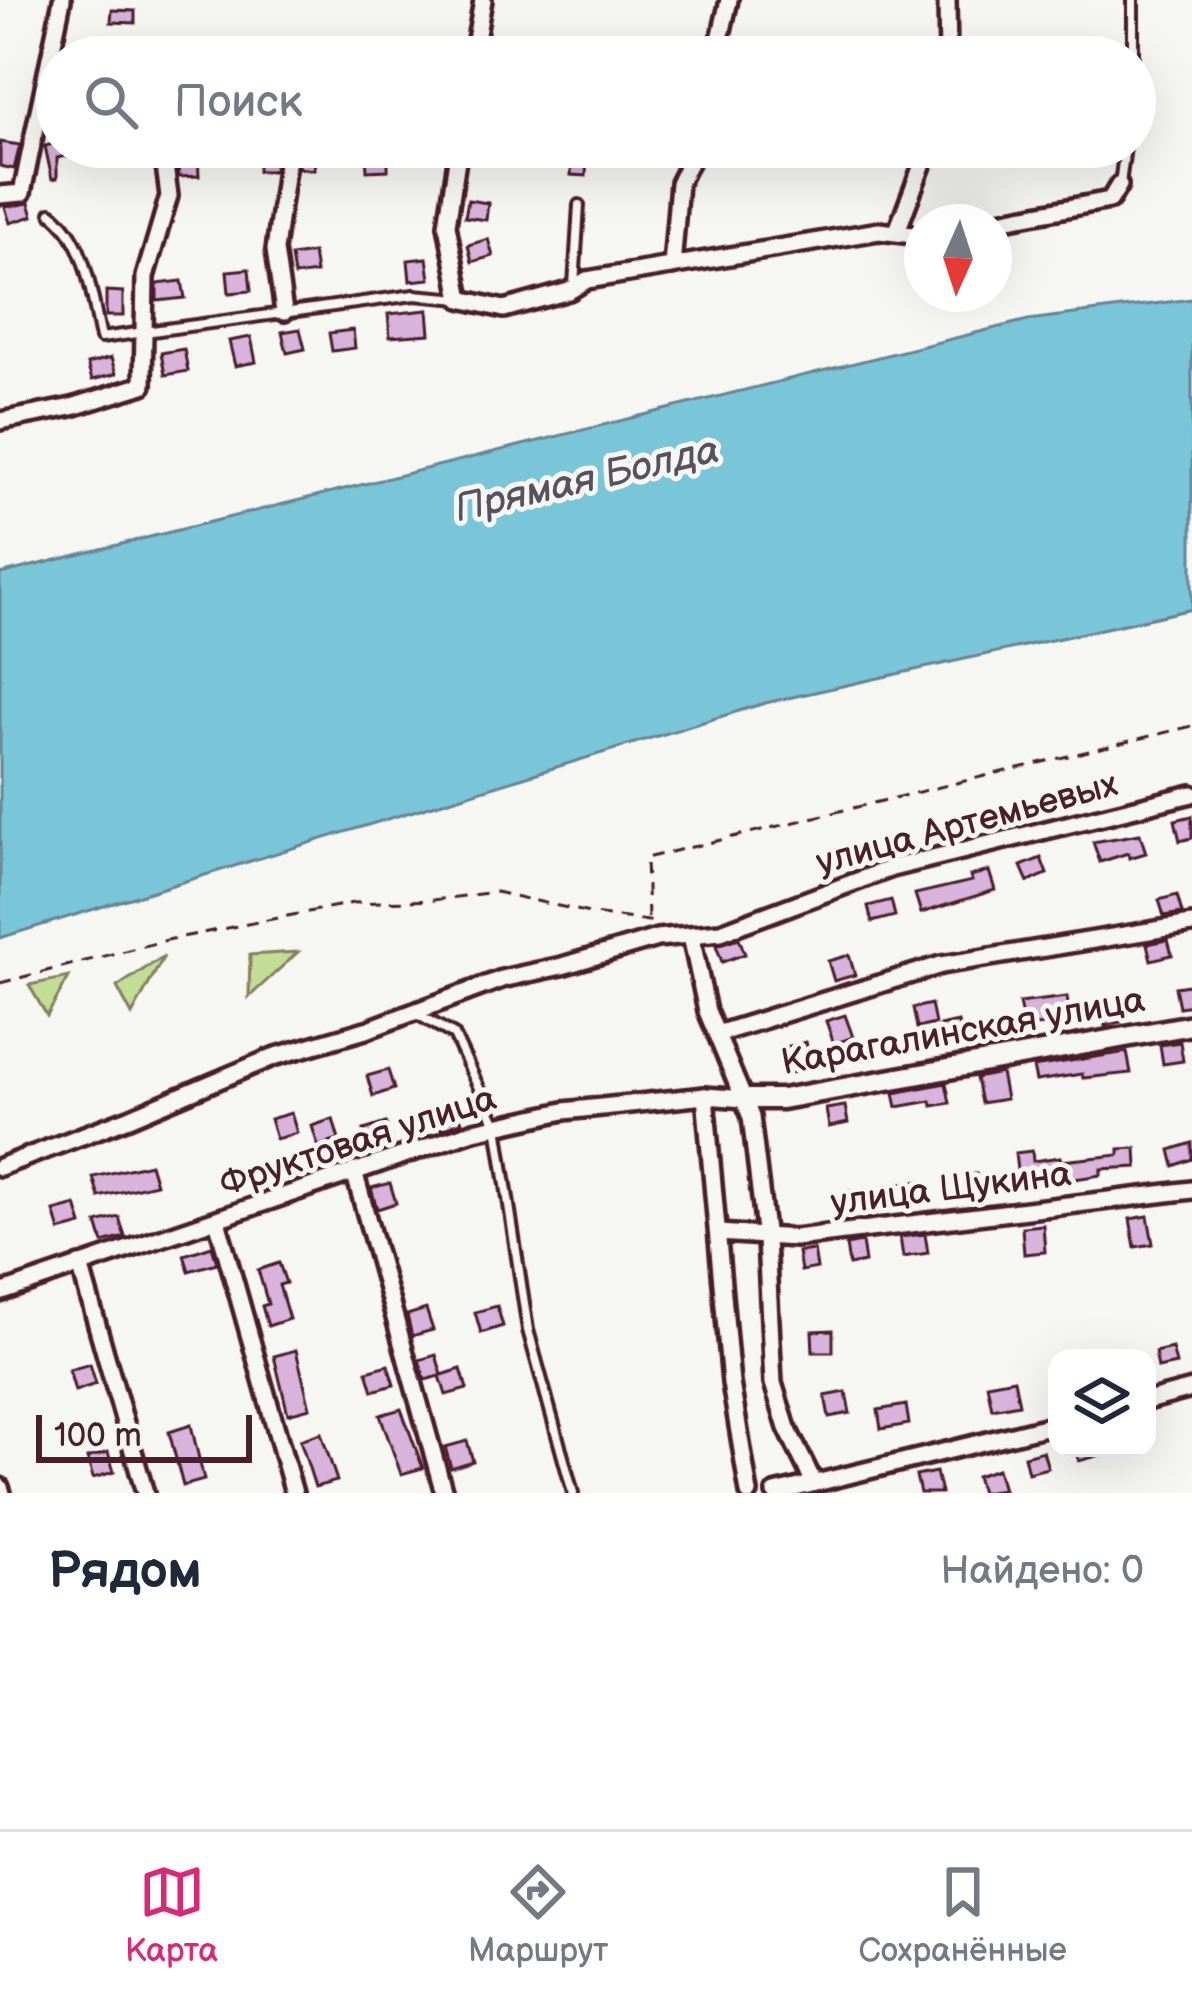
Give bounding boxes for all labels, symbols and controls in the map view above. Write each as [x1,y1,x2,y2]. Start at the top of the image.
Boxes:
search box [36,36,1156,168]
icon: search [78,69,144,135]
text: Поиск [174,75,302,130]
north arrow [904,204,1012,312]
water label: Прямая Болда [450,427,724,533]
street label: улица Артемьевых [812,763,1122,885]
street label: Карагалинская улица [778,979,1148,1085]
street label: Фруктовая улица [214,1077,502,1207]
street label: улица Щукина [828,1153,1074,1225]
map controls [1048,1349,1156,1457]
button: layers [1048,1349,1156,1457]
scale bar [36,1409,252,1462]
text: 100 m [54,1416,142,1456]
text: Рядом [48,1541,202,1602]
text: Найдено: 0 [941,1548,1144,1595]
tab: Карта [125,1859,218,1971]
tab: Маршрут [468,1859,608,1971]
tab: Сохранённые [858,1859,1067,1971]

